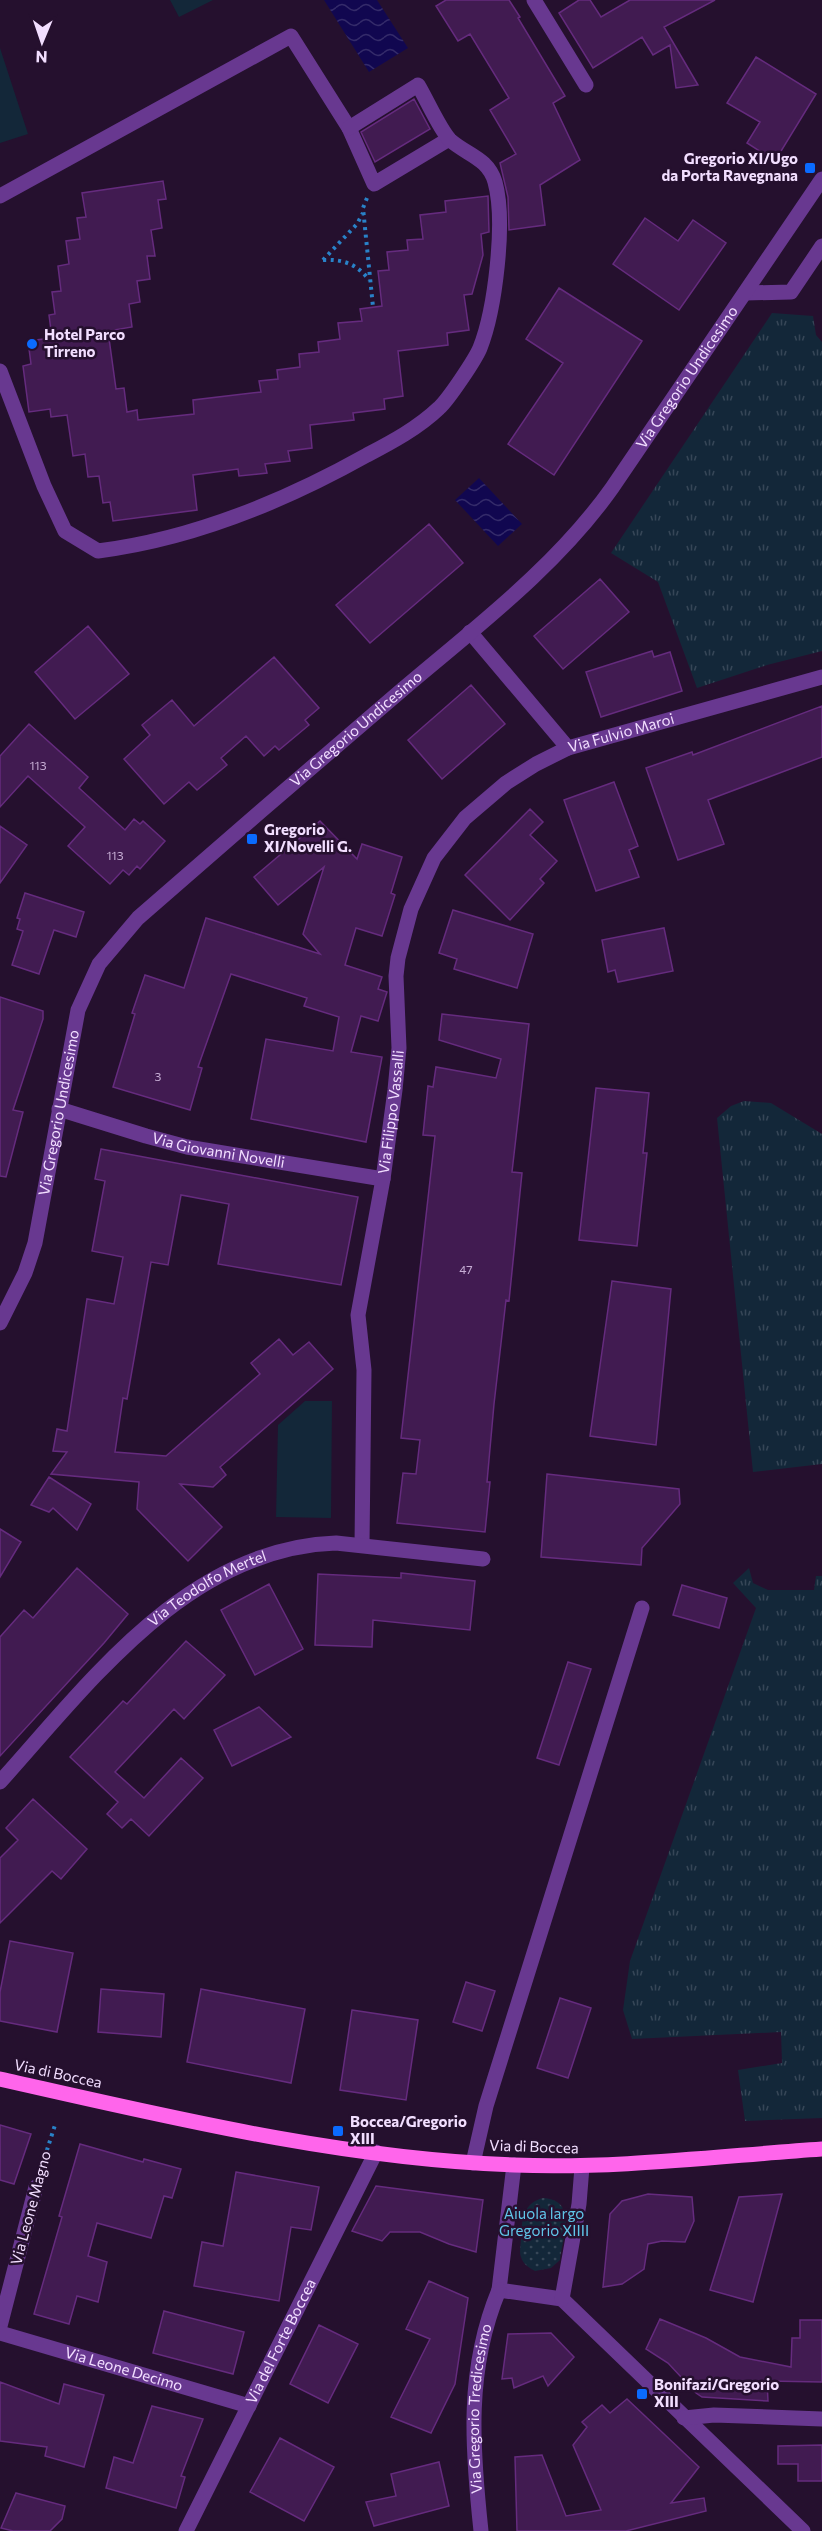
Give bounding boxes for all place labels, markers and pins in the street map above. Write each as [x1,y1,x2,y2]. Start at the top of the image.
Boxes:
place label: Gregorio XI/Ugo da Porta Ravegnana [662,149,798,184]
marker: Gregorio XI/Ugo da Porta Ravegnana [803,161,817,175]
place label: Hotel Parco Tirreno [44,325,125,360]
marker: Hotel Parco Tirreno [25,337,39,351]
place label: Gregorio XI/Novelli G. [264,820,352,855]
marker: Gregorio XI/Novelli G. [245,832,259,846]
place label: Boccea/Gregorio XIII [350,2112,467,2147]
marker: Boccea/Gregorio XIII [331,2124,345,2138]
place label: Bonifazi/Gregorio XIII [654,2375,779,2410]
marker: Bonifazi/Gregorio XIII [635,2387,649,2401]

